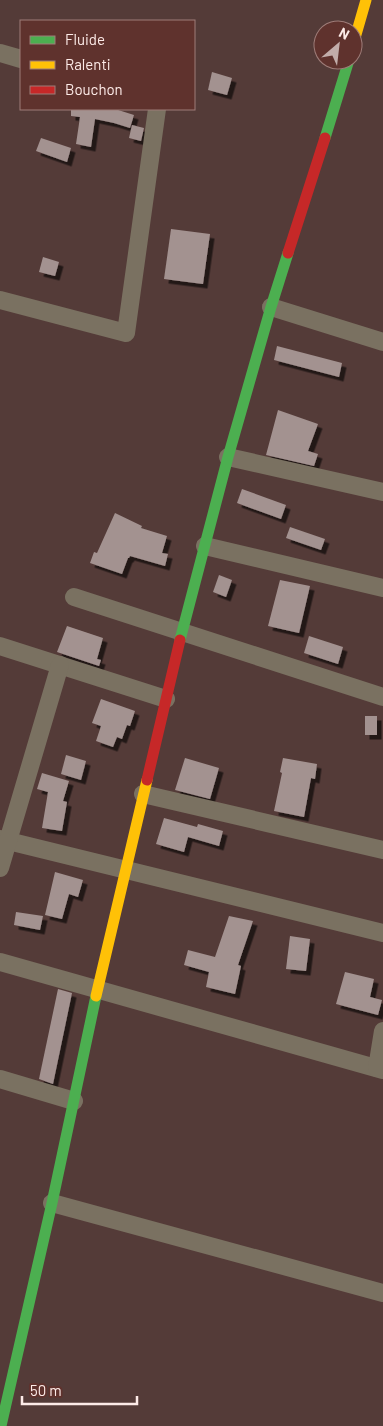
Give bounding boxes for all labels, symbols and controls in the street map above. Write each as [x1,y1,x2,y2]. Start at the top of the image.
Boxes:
legend [20,20,195,110]
north arrow [313,20,363,70]
text: N [336,23,352,43]
text: Fluide [65,30,105,48]
text: Ralenti [65,55,111,73]
text: Bouchon [65,80,123,98]
scale bar [22,1374,138,1406]
text: 50 m [30,1381,62,1399]

